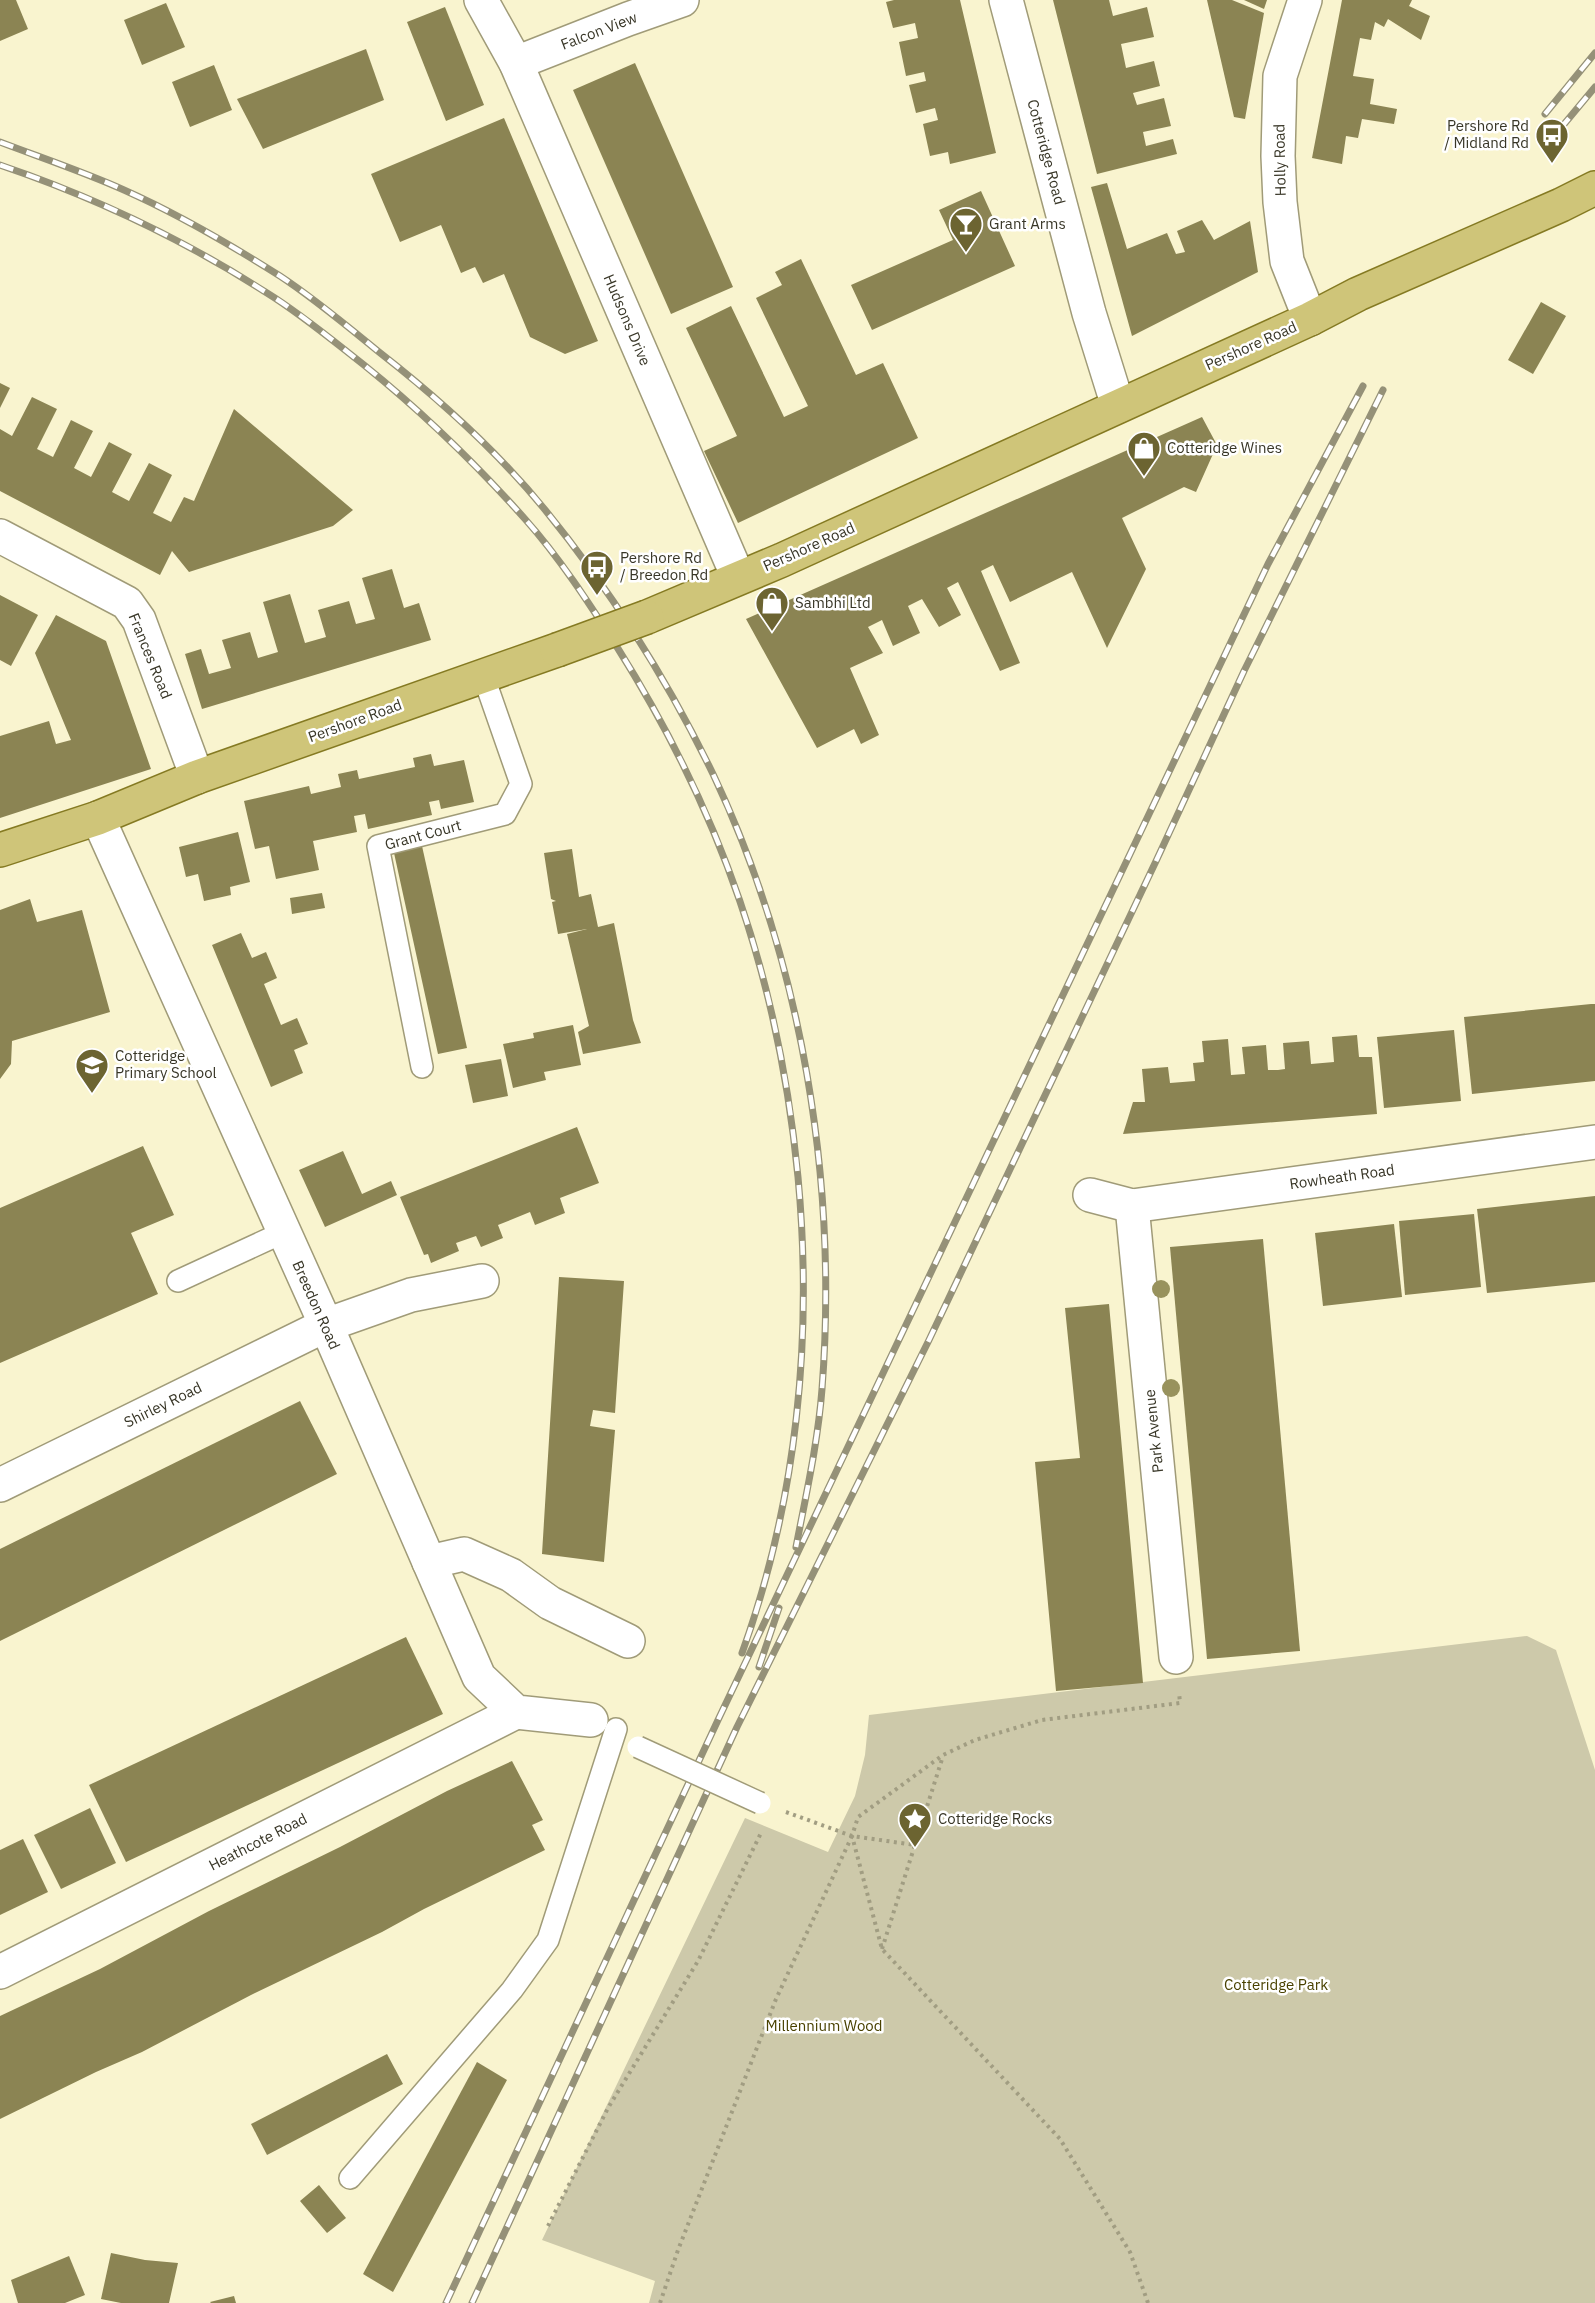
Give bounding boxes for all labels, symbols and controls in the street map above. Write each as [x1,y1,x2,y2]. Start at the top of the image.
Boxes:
street label: Falcon View [558,7,640,54]
street label: Cotteridge Road [1023,97,1070,207]
place label: Pershore Rd / Midland Rd [1444,116,1529,152]
bus stop icon: Pershore Rd / Midland Rd [1534,117,1570,164]
street label: Holly Road [1269,124,1290,196]
bar icon: Grant Arms [948,206,984,253]
place label: Grant Arms [989,214,1066,233]
street label: Hudsons Drive [600,271,655,368]
street label: Pershore Road [1202,317,1300,374]
shop icon: Cotteridge Wines [1126,430,1162,477]
place label: Cotteridge Wines [1167,438,1282,457]
street label: Pershore Road [760,518,858,575]
place label: Pershore Rd / Breedon Rd [620,548,708,584]
bus stop icon: Pershore Rd / Breedon Rd [579,549,615,596]
shop icon: Sambhi Ltd [754,585,790,632]
place label: Sambhi Ltd [795,593,871,612]
street label: Frances Road [125,610,176,702]
street label: Pershore Road [305,695,404,746]
street label: Grant Court [383,815,463,854]
place label: Cotteridge Primary School [115,1046,217,1082]
school or university icon: Cotteridge Primary School [74,1047,110,1094]
street label: Rowheath Road [1288,1160,1396,1193]
street label: Breedon Road [288,1257,345,1352]
street label: Shirley Road [121,1378,205,1432]
street label: Park Avenue [1140,1388,1167,1474]
place icon: Cotteridge Rocks [897,1801,933,1848]
street label: Heathcote Road [205,1809,310,1875]
place label: Cotteridge Rocks [938,1809,1052,1828]
park label: Cotteridge Park [1224,1975,1328,1994]
park label: Millennium Wood [766,2016,882,2035]

